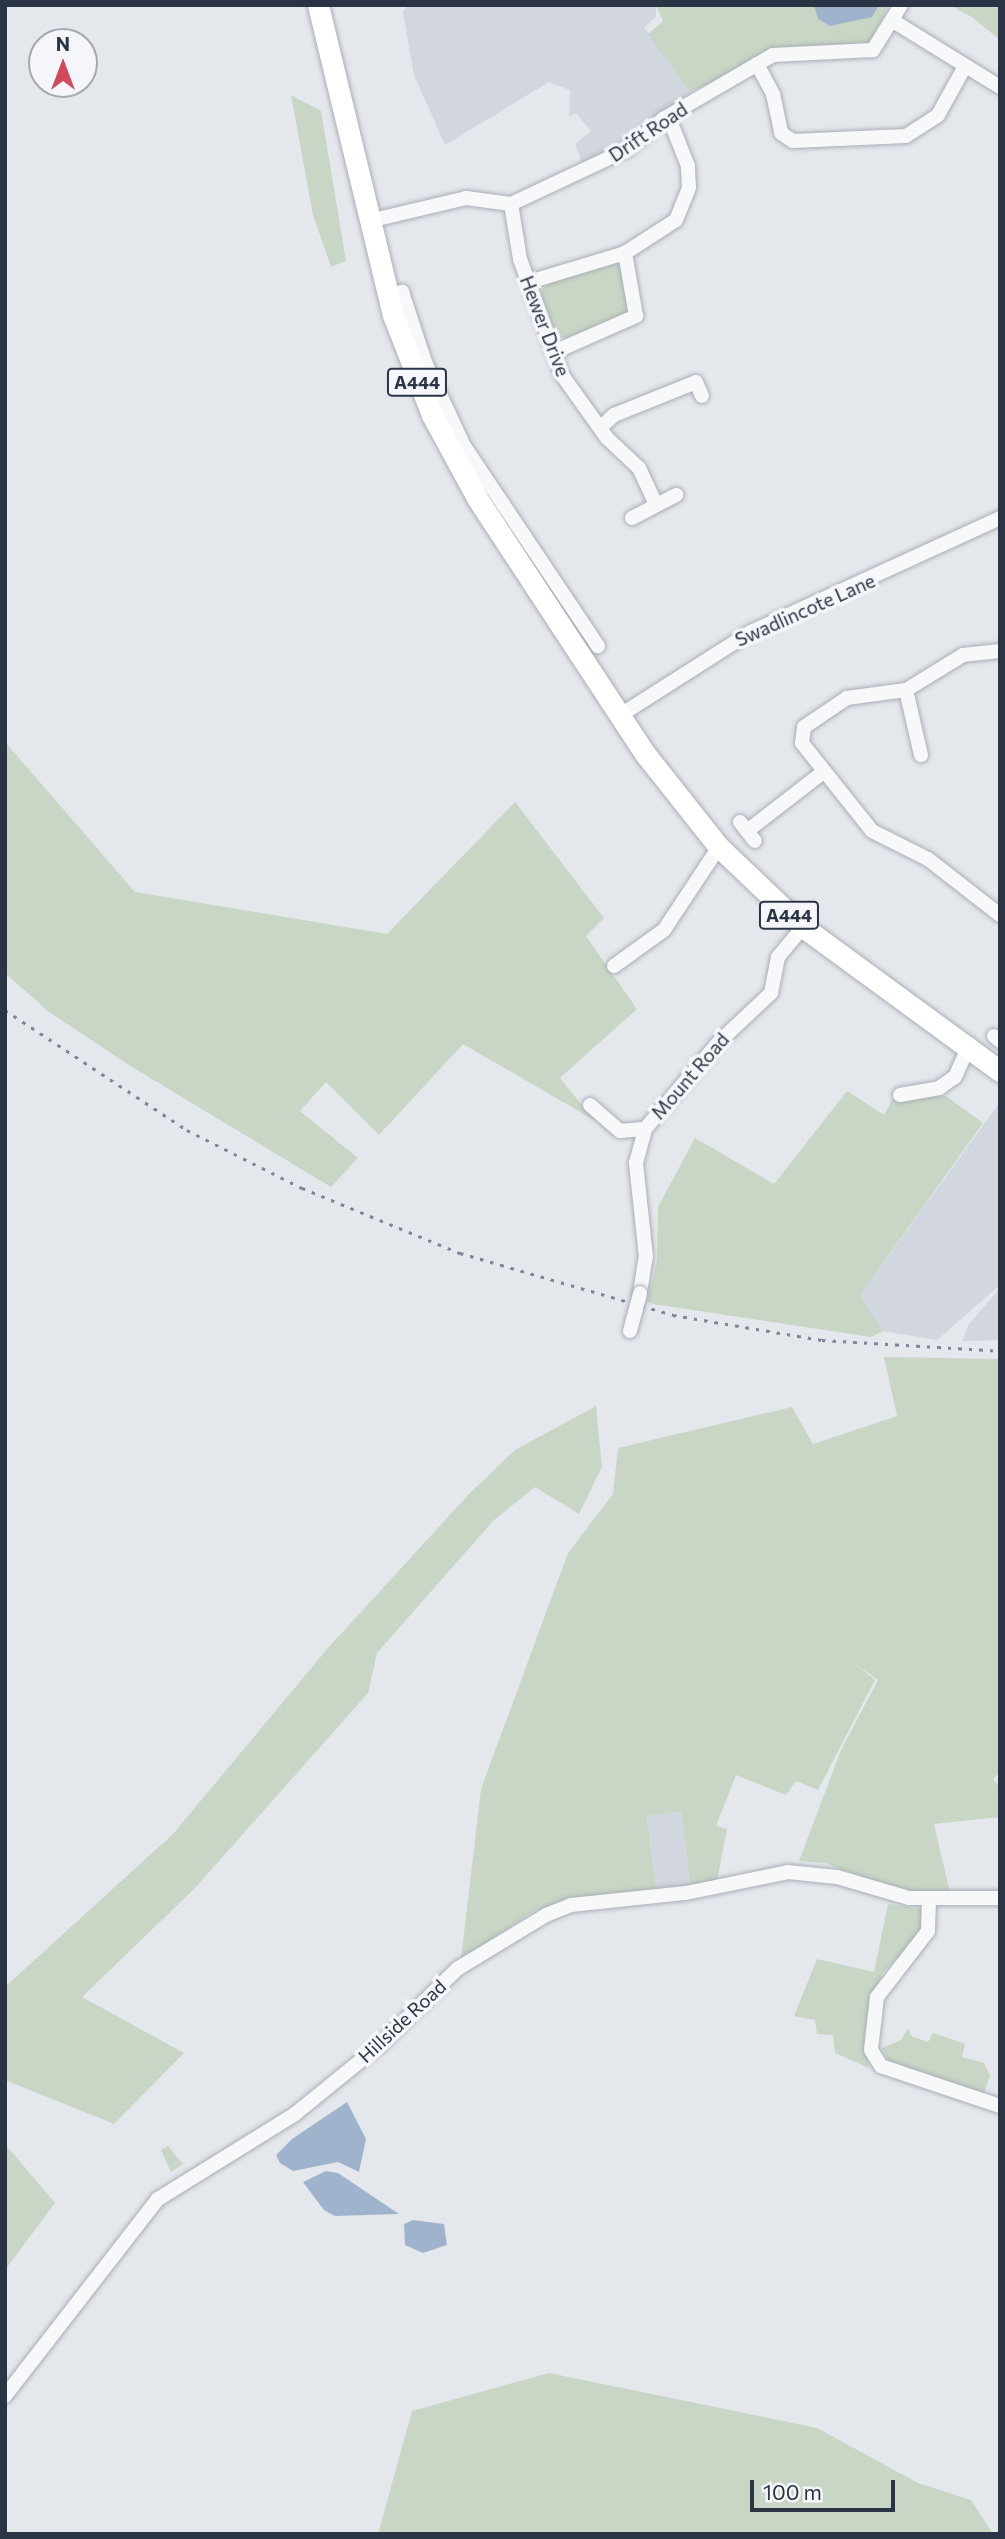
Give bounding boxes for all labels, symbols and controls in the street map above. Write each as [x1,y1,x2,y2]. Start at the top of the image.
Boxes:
north arrow [28,28,98,98]
text: N [56,32,70,55]
street label: Drift Road [604,97,692,167]
street label: Hewer Drive [515,272,575,380]
road number: A444 [386,368,448,396]
street label: Swadlincote Lane [731,569,879,651]
road number: A444 [758,900,820,930]
street label: Mount Road [646,1028,734,1124]
street label: Hillside Road [354,1975,450,2067]
scale bar [753,2466,898,2510]
text: 100 m [763,2479,822,2504]

